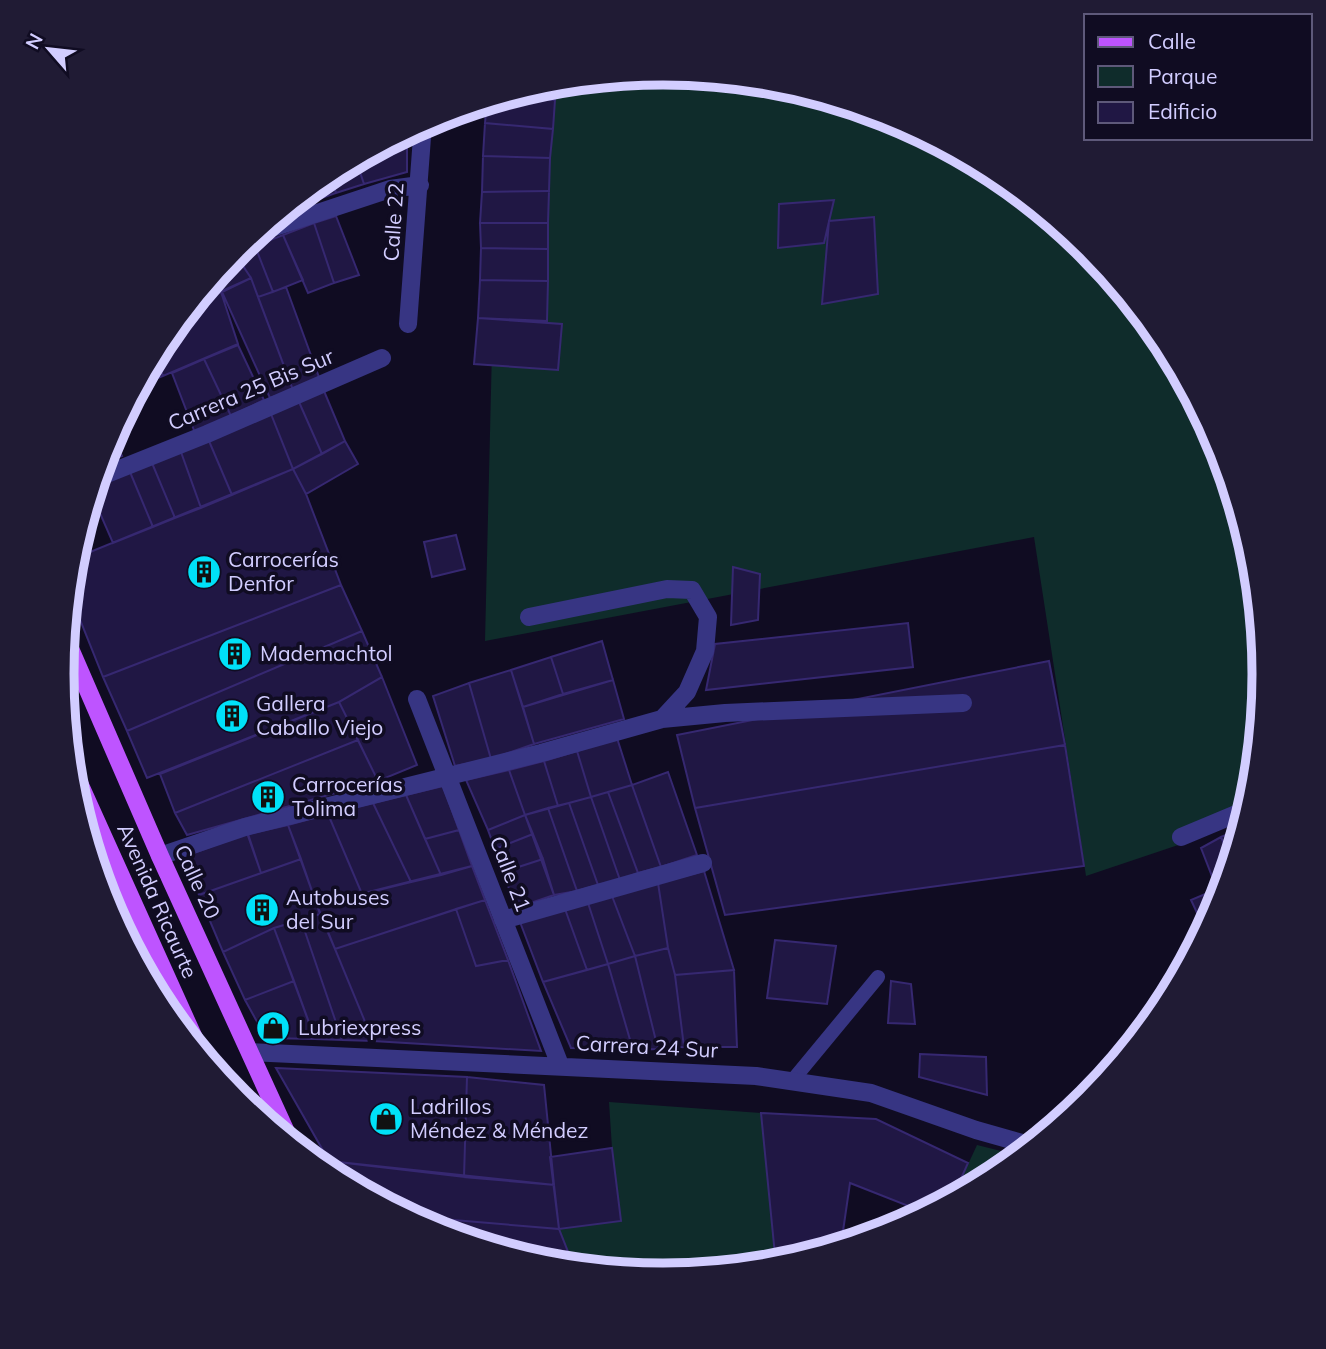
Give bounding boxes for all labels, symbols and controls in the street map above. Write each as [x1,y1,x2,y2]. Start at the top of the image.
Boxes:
north arrow [14,14,84,84]
legend [1084,14,1312,140]
text: Calle [1148,28,1196,54]
text: N [20,29,48,53]
text: Parque [1148,63,1217,89]
text: Edificio [1148,98,1217,124]
street label: Calle 22 [377,182,409,262]
street label: Carrera 25 Bis Sur [164,342,338,436]
place label: Carrocerías Denfor [228,546,339,596]
building icon: Carrocerías Denfor [185,553,223,591]
building icon: Mademachtol [216,635,254,673]
place label: Mademachtol [260,640,393,666]
place label: Gallera Caballo Viejo [256,690,383,740]
building icon: Gallera Caballo Viejo [213,697,251,735]
place label: Carrocerías Tolima [292,771,403,821]
building icon: Carrocerías Tolima [249,778,287,816]
street label: Avenida Ricaurte [112,819,204,982]
street label: Calle 21 [485,832,537,915]
street label: Calle 20 [169,840,226,923]
place label: Autobuses del Sur [286,884,390,934]
building icon: Autobuses del Sur [243,891,281,929]
shop icon: Lubriexpress [254,1009,292,1047]
place label: Lubriexpress [298,1014,422,1040]
street label: Carrera 24 Sur [575,1029,719,1063]
place label: Ladrillos Méndez & Méndez [410,1093,588,1143]
shop icon: Ladrillos Méndez & Méndez [367,1100,405,1138]

